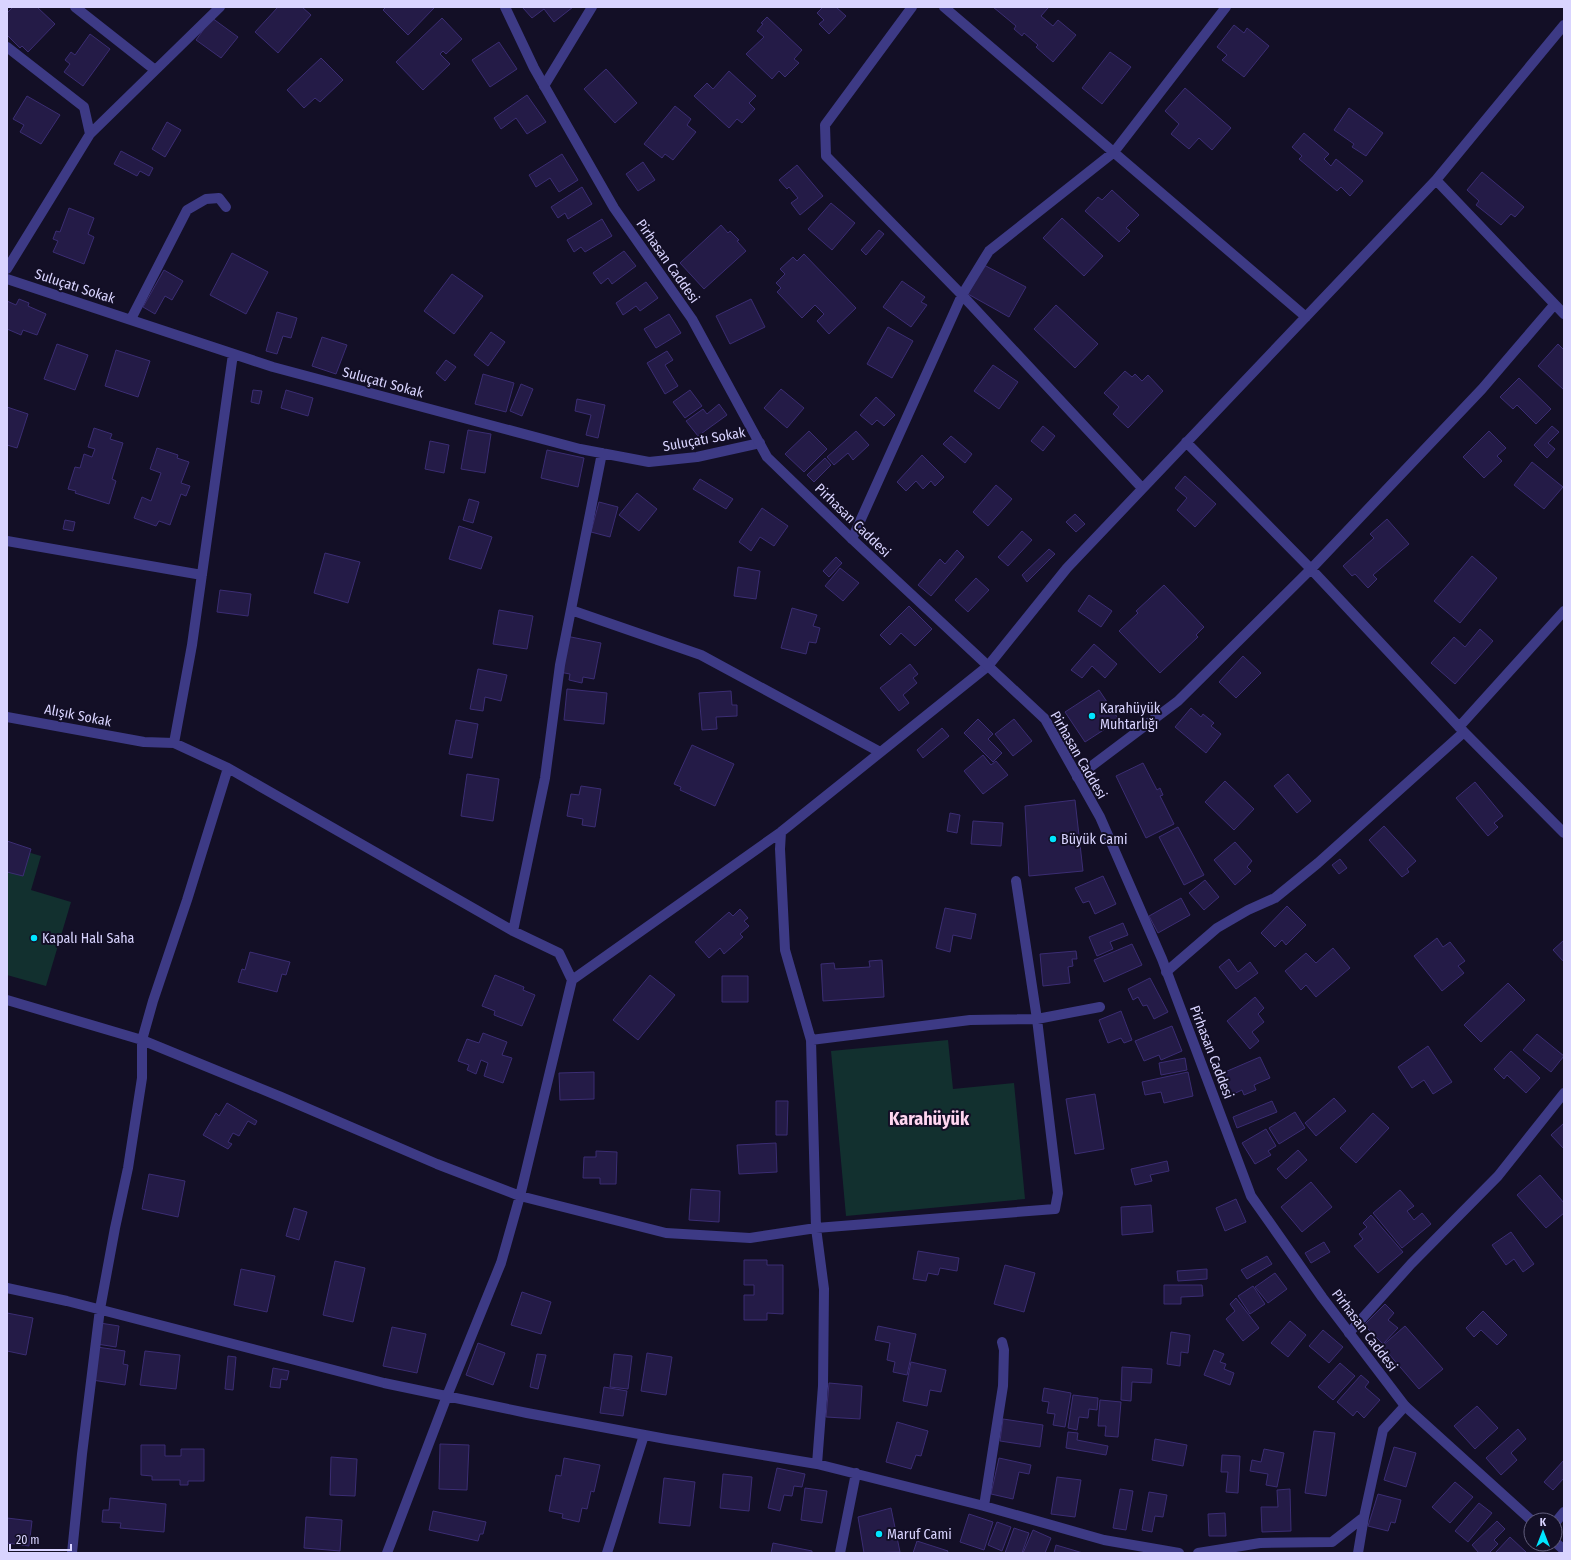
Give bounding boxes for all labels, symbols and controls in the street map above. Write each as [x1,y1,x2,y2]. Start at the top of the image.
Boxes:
street label: Pirhasan Caddesi [632,216,703,307]
street label: Suluçatı Sokak [33,266,118,308]
street label: Suluçatı Sokak [340,363,426,402]
street label: Suluçatı Sokak [662,424,747,455]
street label: Pirhasan Caddesi [811,480,894,561]
place label: Karahüyük Muhtarlığı [1100,700,1161,733]
street label: Alışık Sokak [43,701,113,730]
street label: Pirhasan Caddesi [1047,708,1111,802]
marker: Karahüyük Muhtarlığı [1087,711,1097,721]
place label: Büyük Cami [1061,831,1128,848]
marker: Büyük Cami [1048,834,1058,844]
place label: Kapalı Halı Saha [42,930,135,947]
marker: Kapalı Halı Saha [29,933,39,943]
street label: Pirhasan Caddesi [1186,1003,1237,1101]
district label: Karahüyük [889,1108,970,1130]
street label: Pirhasan Caddesi [1328,1286,1401,1375]
north arrow [1523,1512,1563,1552]
text: K [1540,1516,1547,1529]
scale bar [10,1526,71,1552]
place label: Maruf Cami [887,1526,952,1543]
marker: Maruf Cami [874,1529,884,1539]
text: 20 m [16,1533,40,1547]

